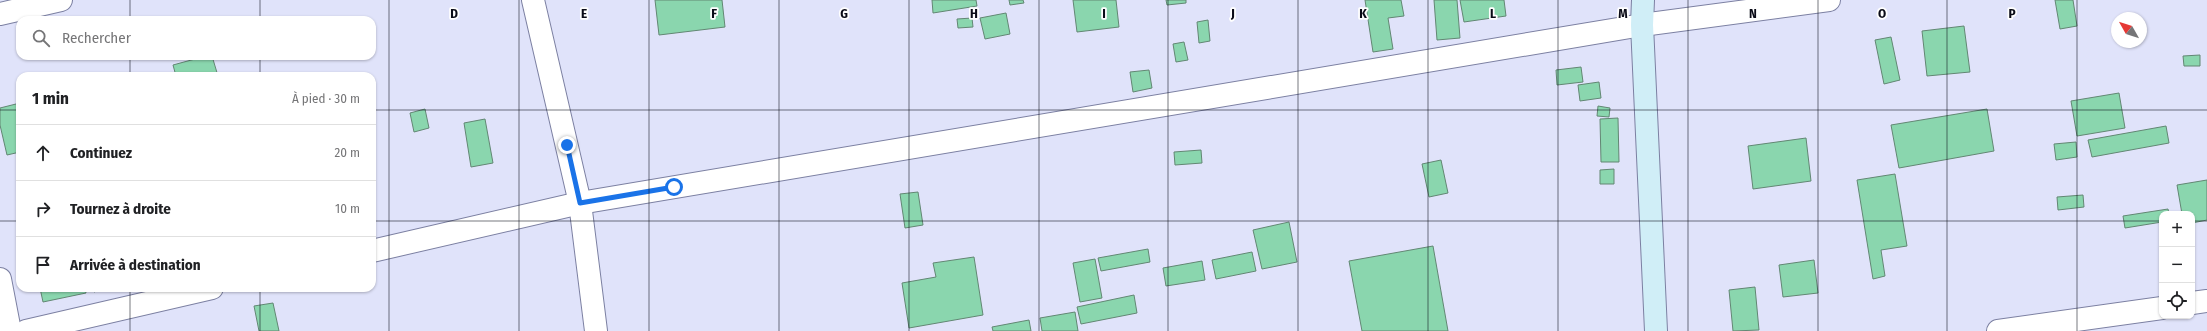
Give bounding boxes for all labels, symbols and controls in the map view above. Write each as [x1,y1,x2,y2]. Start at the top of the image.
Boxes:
text: D [450,6,458,21]
text: E [581,6,587,21]
text: F [711,6,717,21]
text: G [840,6,848,21]
text: H [970,6,978,21]
text: I [1102,6,1106,21]
text: J [1230,6,1235,21]
text: K [1359,6,1367,21]
text: L [1490,6,1496,21]
text: M [1618,6,1628,21]
text: N [1749,6,1757,21]
text: O [1878,6,1886,21]
text: P [2008,6,2016,21]
north arrow [2111,12,2147,48]
search box [16,16,376,60]
icon: search [30,27,52,49]
text: Rechercher [62,29,131,47]
text: 1 min [32,88,69,109]
text: À pied · 30 m [292,91,360,106]
route end [558,136,576,154]
icon: ahead [32,142,54,164]
text: Continuez [70,144,132,162]
text: 20 m [334,145,360,160]
route start [665,178,683,196]
icon: right [32,198,54,220]
text: Tournez à droite [70,200,171,218]
text: 10 m [335,201,360,216]
map controls [2159,211,2195,319]
button: + [2159,211,2195,247]
button: − [2159,247,2195,283]
icon: arrive [32,254,54,276]
text: Arrivée à destination [70,256,201,274]
button: locate [2159,283,2195,319]

